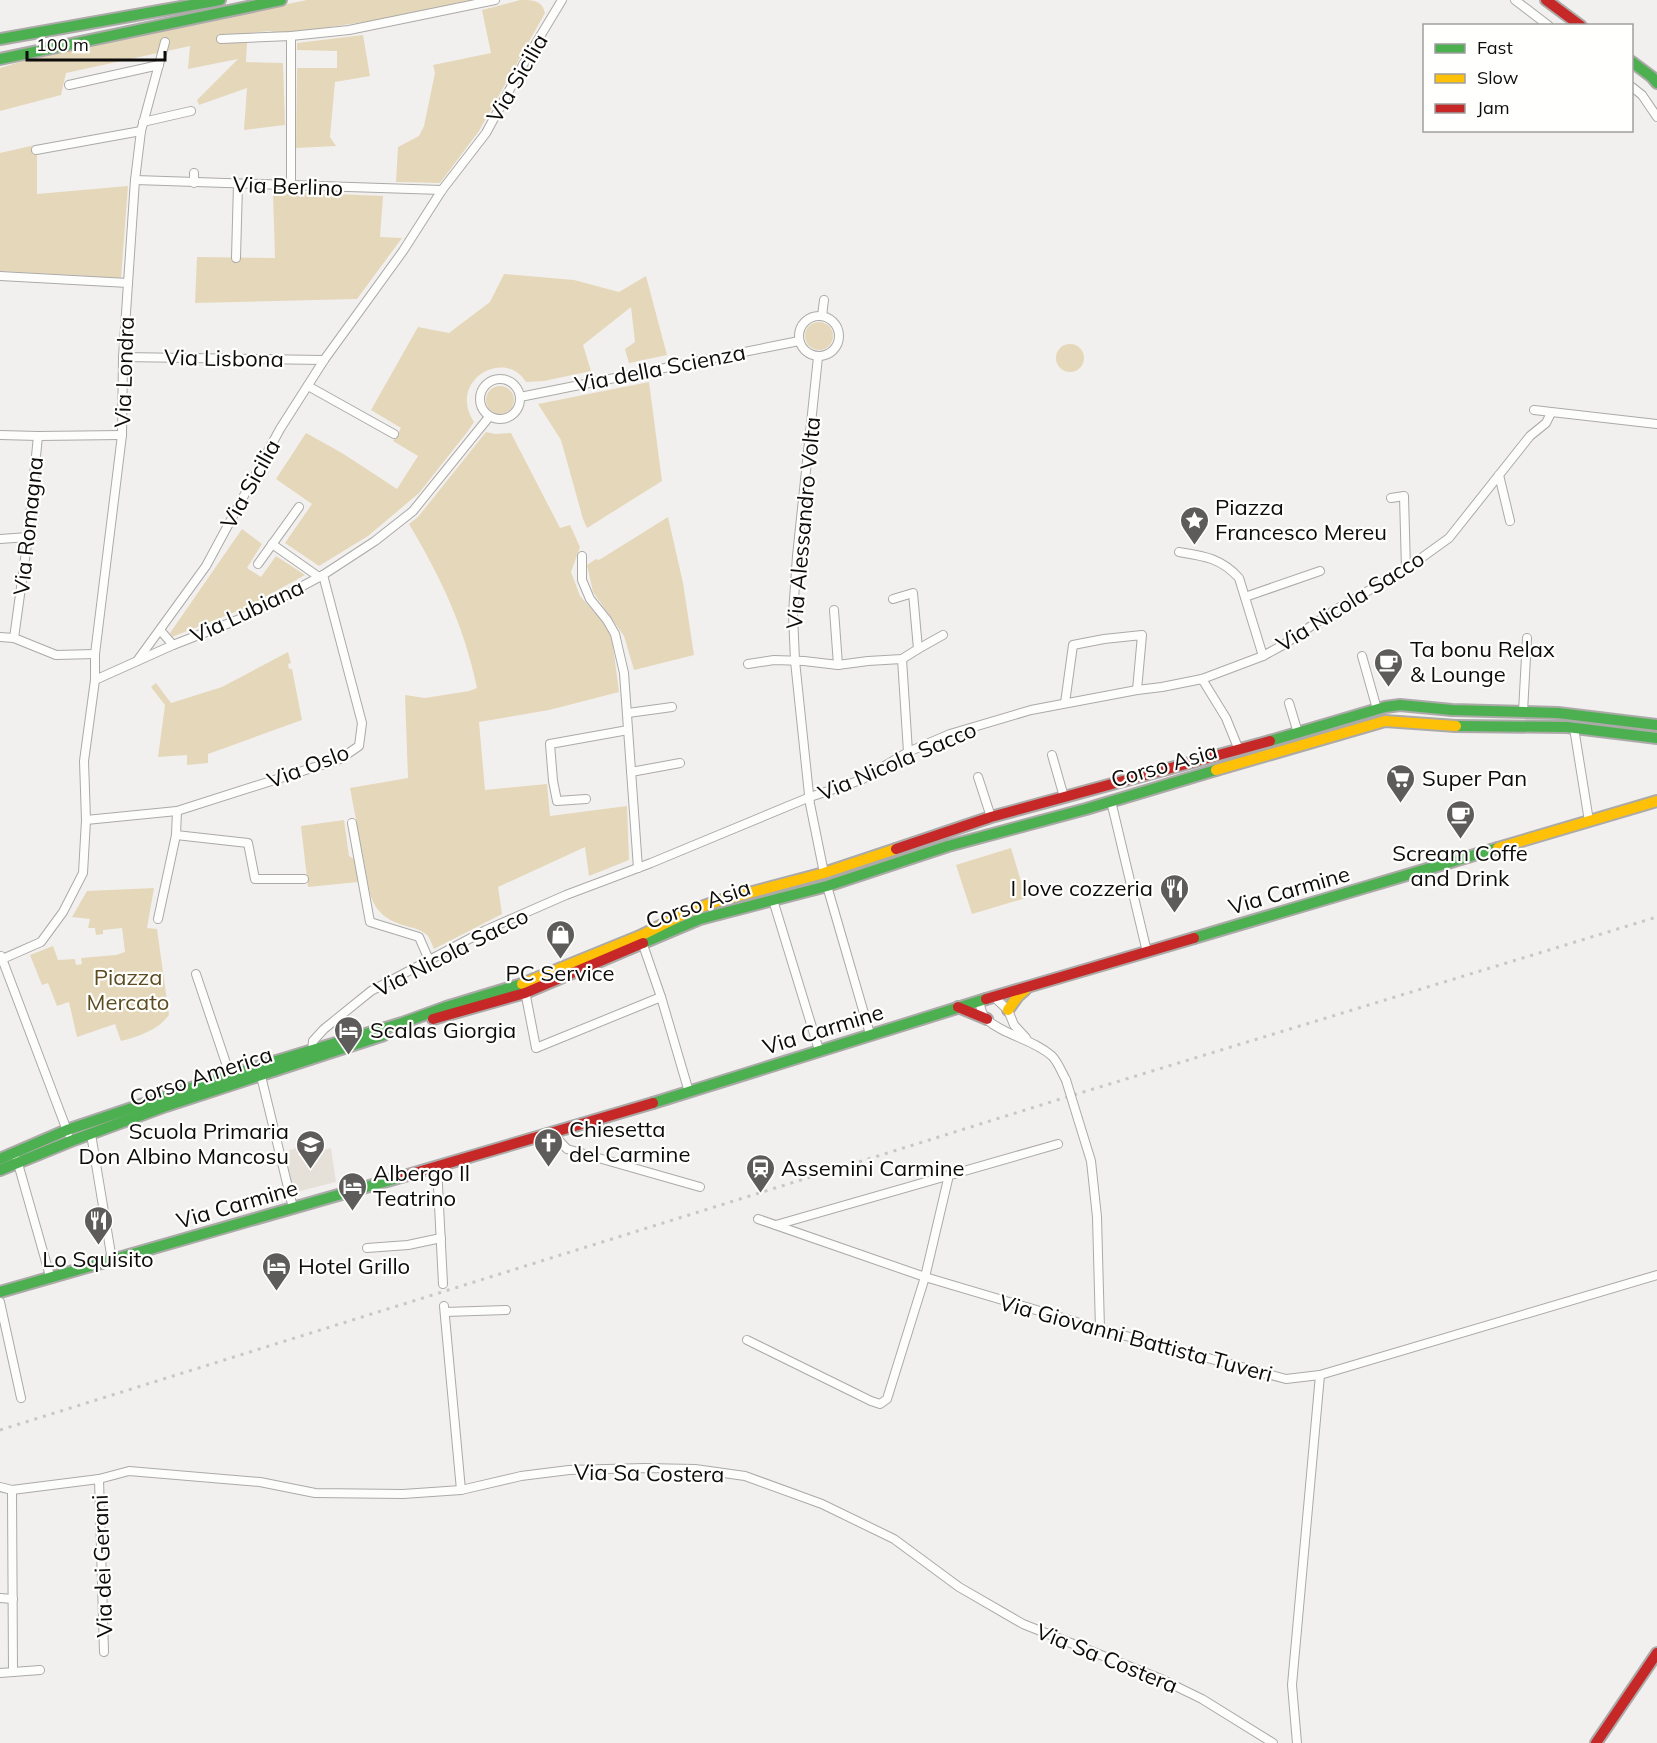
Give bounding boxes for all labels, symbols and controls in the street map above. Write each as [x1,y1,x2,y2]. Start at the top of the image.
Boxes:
scale bar [27,24,165,62]
legend [1423,24,1633,132]
street label: Via Sicilia [480,28,554,128]
text: 100 m [36,33,89,56]
text: Fast [1477,36,1513,59]
text: Slow [1477,66,1519,89]
text: Jam [1477,96,1510,119]
street label: Via Berlino [232,170,344,202]
street label: Via Londra [108,316,140,428]
street label: Via della Scienza [572,338,748,398]
street label: Via Lisbona [164,343,284,373]
street label: Via Alessandro Volta [780,416,826,630]
street label: Via Sicilia [214,434,286,534]
street label: Via Romagna [7,455,49,597]
place label: Piazza Francesco Mereu [1215,493,1387,546]
place icon: Piazza Francesco Mereu [1178,504,1210,546]
street label: Via Nicola Sacco [1271,544,1429,658]
street label: Via Lubiana [186,573,308,649]
place label: Ta bonu Relax & Lounge [1410,635,1555,688]
cafe icon: Ta bonu Relax & Lounge [1373,646,1405,688]
street label: Via Nicola Sacco [814,715,980,807]
street label: Corso Asia [1108,736,1220,794]
street label: Via Oslo [263,738,353,794]
supermarket icon: Super Pan [1385,762,1417,804]
place label: Super Pan [1422,764,1527,792]
cafe icon: Scream Coffe and Drink [1444,798,1476,840]
place label: Scream Coffe and Drink [1392,839,1528,892]
street label: Via Carmine [1225,859,1353,921]
restaurant icon: I love cozzeria [1158,872,1190,914]
street label: Corso Asia [642,873,754,935]
place label: I love cozzeria [1011,874,1153,902]
street label: Via Nicola Sacco [369,901,533,1003]
shop icon: PC Service [544,918,576,960]
place label: PC Service [506,959,614,987]
park label: Piazza Mercato [87,963,169,1016]
street label: Via Carmine [759,997,887,1061]
hotel icon: Scalas Giorgia [333,1014,365,1056]
place label: Scalas Giorgia [370,1016,516,1044]
street label: Corso America [126,1040,276,1112]
place label: Chiesetta del Carmine [569,1115,690,1168]
place label: Scuola Primaria Don Albino Mancosu [79,1117,289,1170]
church icon: Chiesetta del Carmine [532,1126,564,1168]
school or university icon: Scuola Primaria Don Albino Mancosu [294,1128,326,1170]
station icon: Assemini Carmine [744,1152,776,1194]
place label: Assemini Carmine [781,1154,965,1182]
place label: Albergo Il Teatrino [373,1159,470,1212]
hotel icon: Albergo Il Teatrino [336,1170,368,1212]
street label: Via Carmine [173,1173,301,1235]
restaurant icon: Lo Squisito [82,1204,114,1246]
place label: Lo Squisito [42,1245,154,1273]
hotel icon: Hotel Grillo [261,1250,293,1292]
place label: Hotel Grillo [298,1252,410,1280]
street label: Via Giovanni Battista Tuveri [996,1288,1276,1388]
street label: Via Sa Costera [574,1458,724,1488]
street label: Via dei Gerani [86,1494,118,1638]
street label: Via Sa Costera [1032,1617,1182,1699]

